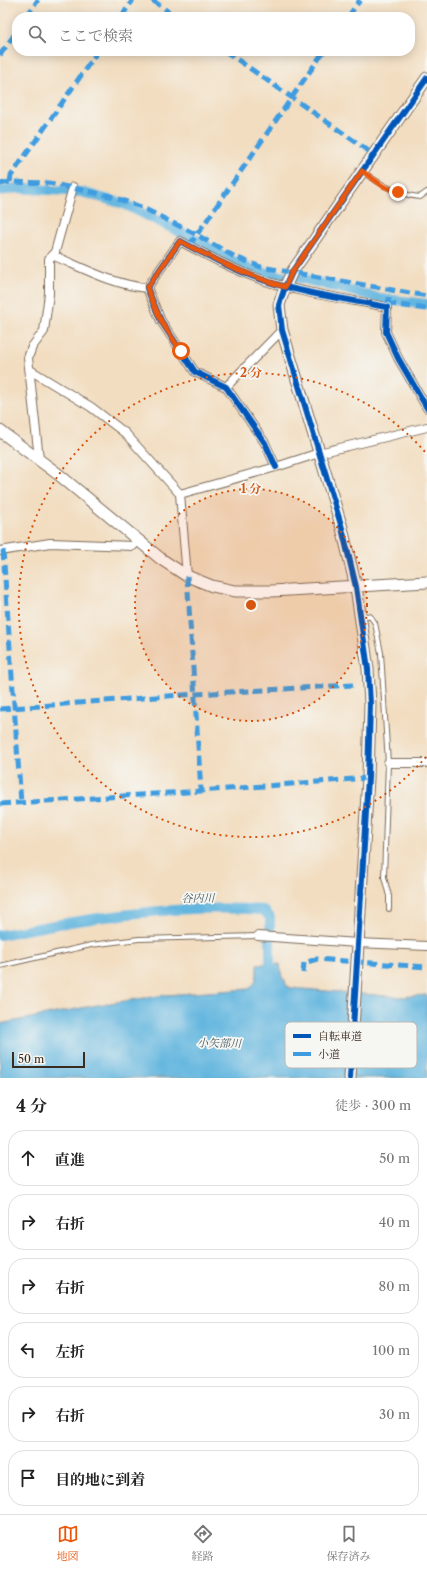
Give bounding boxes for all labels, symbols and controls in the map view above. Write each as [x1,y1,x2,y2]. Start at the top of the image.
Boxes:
search box [12,12,415,56]
icon: search [26,23,48,45]
text: ここで検索 [58,26,133,45]
route end [389,183,407,201]
route start [172,342,190,360]
text: 2 分 [240,365,262,380]
text: 1 分 [241,481,261,496]
centre of rings [244,598,258,612]
water label: 谷内川 [181,891,216,905]
legend [285,1022,417,1068]
text: 自転車道 [318,1029,362,1043]
water label: 小矢部川 [197,1036,242,1050]
text: 小道 [318,1047,340,1061]
scale bar [12,1050,85,1069]
text: 50 m [18,1052,44,1066]
text: 4 分 [16,1096,47,1116]
text: 徒歩 · 300 m [335,1097,411,1113]
icon: ahead [17,1147,39,1169]
text: 直進 [55,1150,85,1169]
text: 50 m [379,1150,410,1166]
icon: right [17,1211,39,1233]
text: 右折 [55,1214,85,1233]
text: 40 m [379,1214,410,1230]
icon: right [17,1275,39,1297]
text: 右折 [55,1278,85,1297]
text: 80 m [378,1278,410,1294]
icon: left [17,1339,39,1361]
text: 左折 [55,1342,85,1361]
text: 100 m [372,1342,410,1358]
icon: right [17,1403,39,1425]
text: 右折 [55,1406,85,1425]
text: 30 m [379,1406,410,1422]
icon: arrive [17,1467,39,1489]
text: 目的地に到着 [55,1470,145,1489]
tab: 地図 [57,1523,79,1563]
tab: 経路 [192,1523,214,1563]
tab: 保存済み [327,1523,371,1563]

